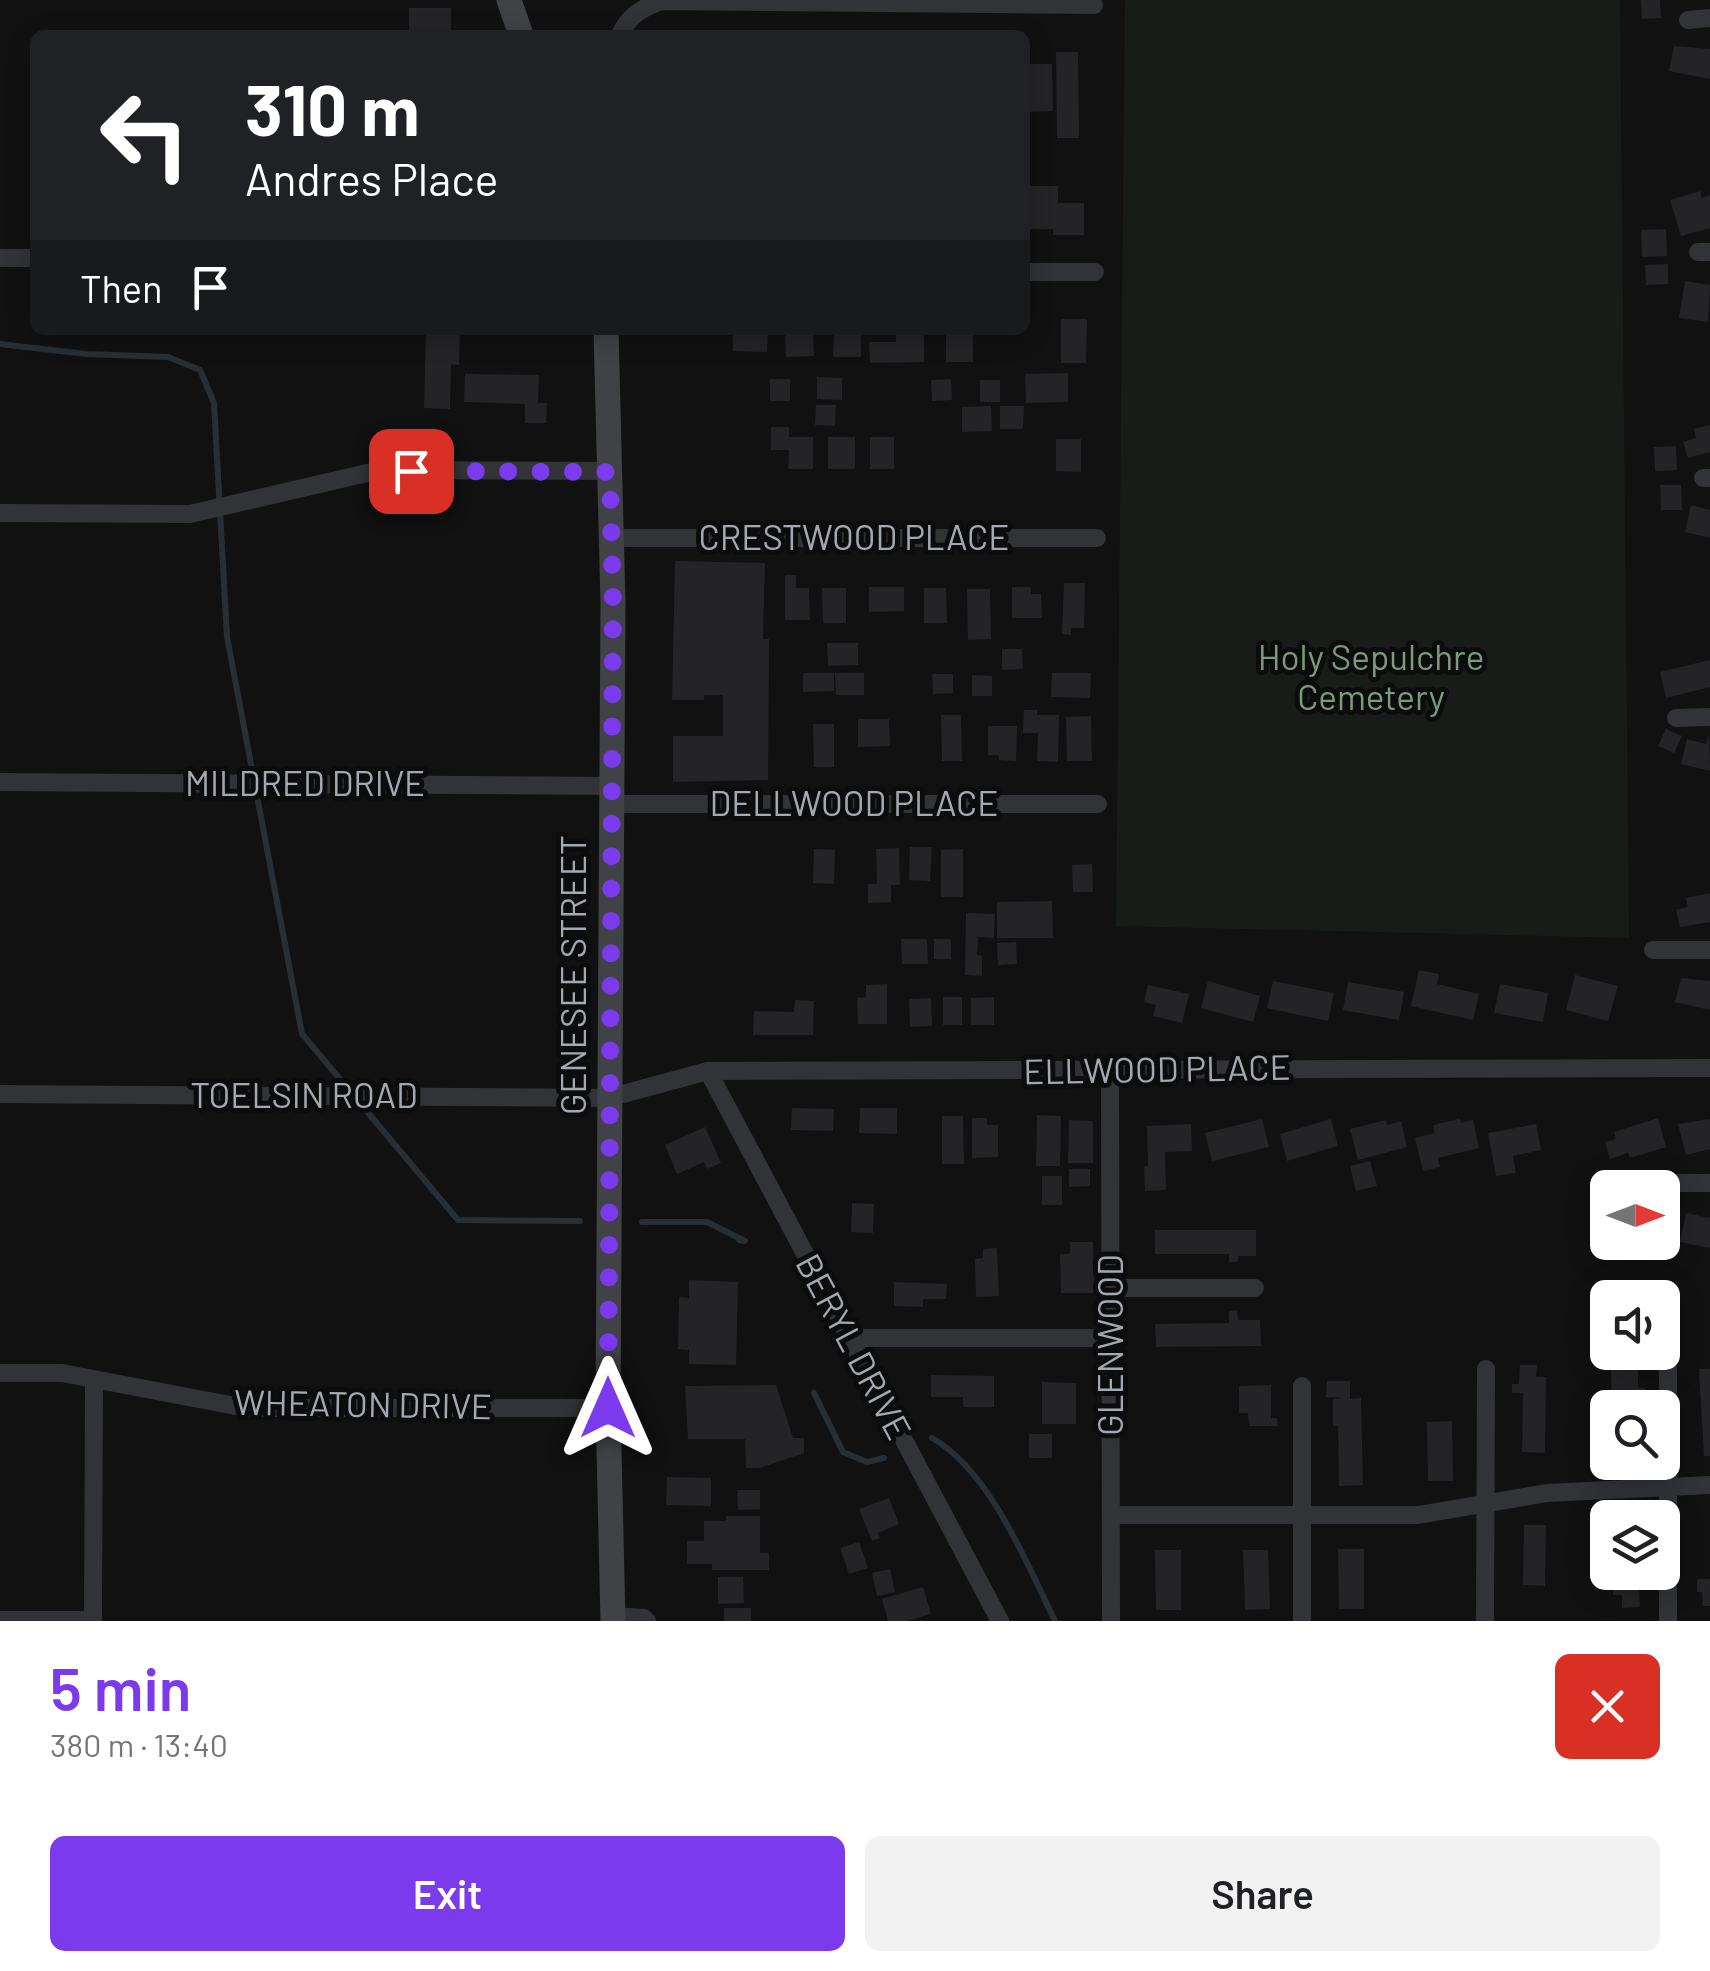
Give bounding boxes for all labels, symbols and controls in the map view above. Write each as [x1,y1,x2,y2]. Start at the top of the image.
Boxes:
text: 310 m [245,66,420,150]
icon: left [80,70,210,200]
text: Andres Place [245,151,498,205]
icon: arrive [183,260,238,315]
text: Then [80,265,163,311]
pin [369,429,454,514]
icon: arrive [384,444,439,499]
street label: CRESTWOOD PLACE [699,515,1009,557]
park label: Holy Sepulchre Cemetery [1258,635,1484,717]
street label: MILDRED DRIVE [185,761,425,803]
street label: DELLWOOD PLACE [710,781,998,823]
street label: GENESEE STREET [551,835,593,1115]
street label: ELLWOOD PLACE [1023,1045,1291,1091]
street label: TOELSIN ROAD [190,1073,418,1115]
north arrow [1590,1170,1680,1260]
map controls [1590,1170,1680,1590]
street label: BERYL DRIVE [788,1246,921,1446]
street label: GLENWOOD [1088,1254,1130,1436]
button: sound [1590,1280,1680,1370]
position arrow [556,1356,660,1460]
street label: WHEATON DRIVE [234,1380,492,1426]
button: search [1590,1390,1680,1480]
button: layers [1590,1500,1680,1590]
text: 5 min [50,1651,191,1723]
button: close [1555,1654,1660,1759]
text: 380 m · 13:40 [50,1725,228,1763]
button: Exit [50,1836,845,1951]
button: Share [865,1836,1660,1951]

